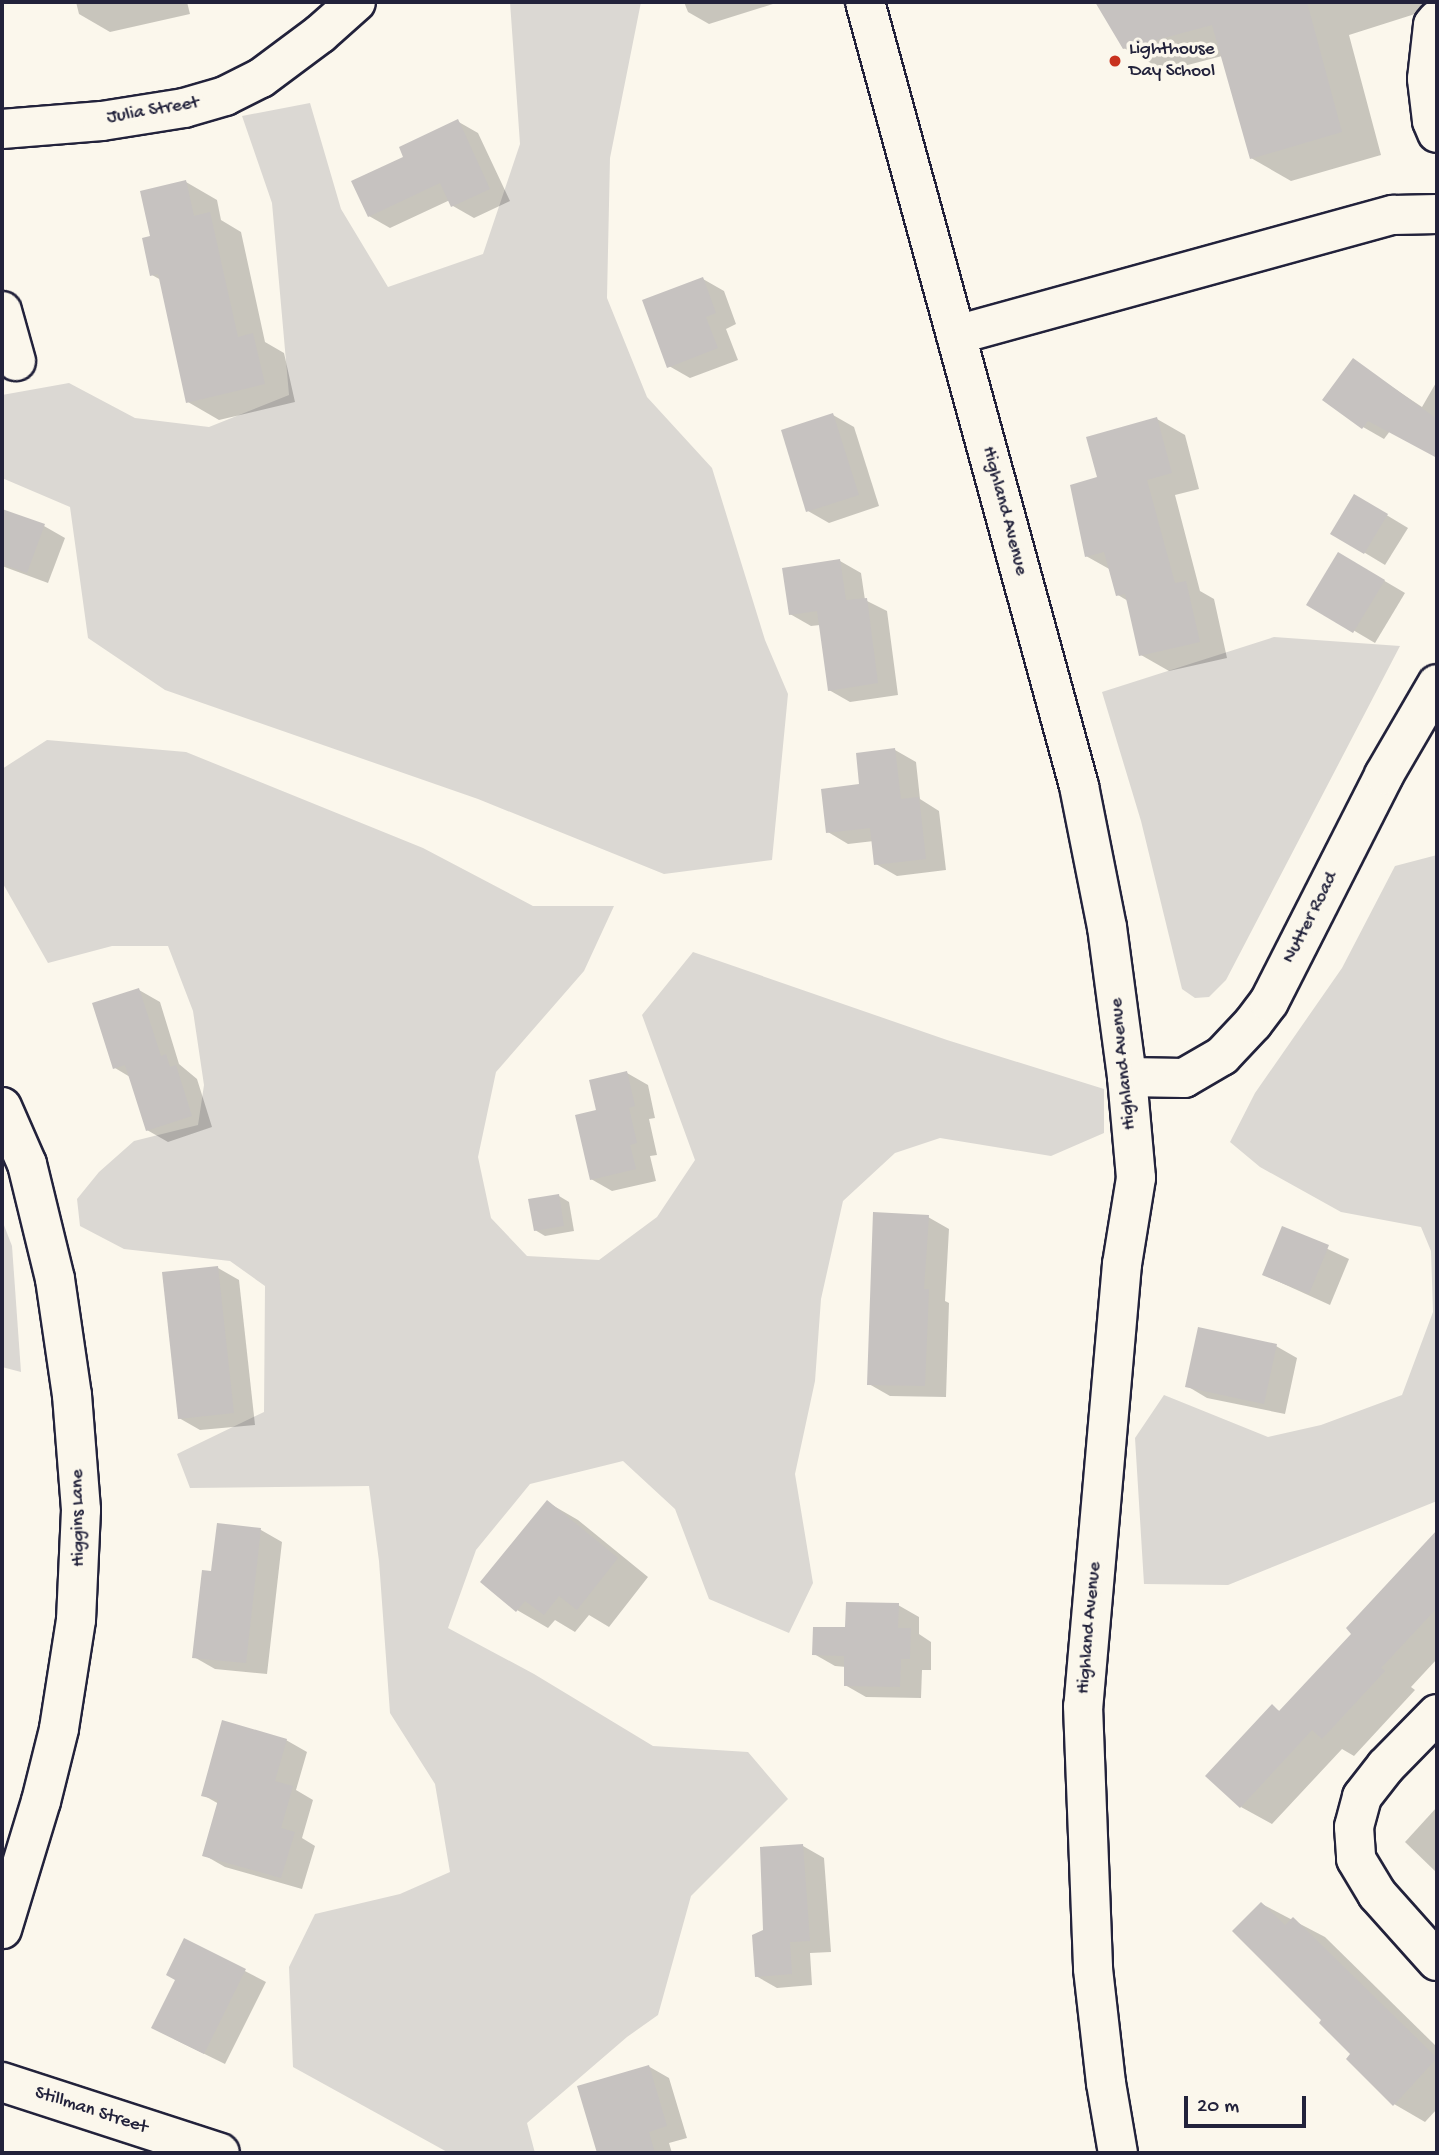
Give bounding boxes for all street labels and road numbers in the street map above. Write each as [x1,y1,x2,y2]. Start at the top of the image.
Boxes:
street label: Julia Street [105,92,201,130]
street label: Highland Avenue [976,444,1032,578]
street label: Nutter Road [1278,869,1344,967]
street label: Highland Avenue [1106,997,1142,1131]
street label: Higgins Lane [67,1469,91,1567]
street label: Highland Avenue [1073,1561,1107,1695]
street label: Stillman Street [32,2082,150,2140]

